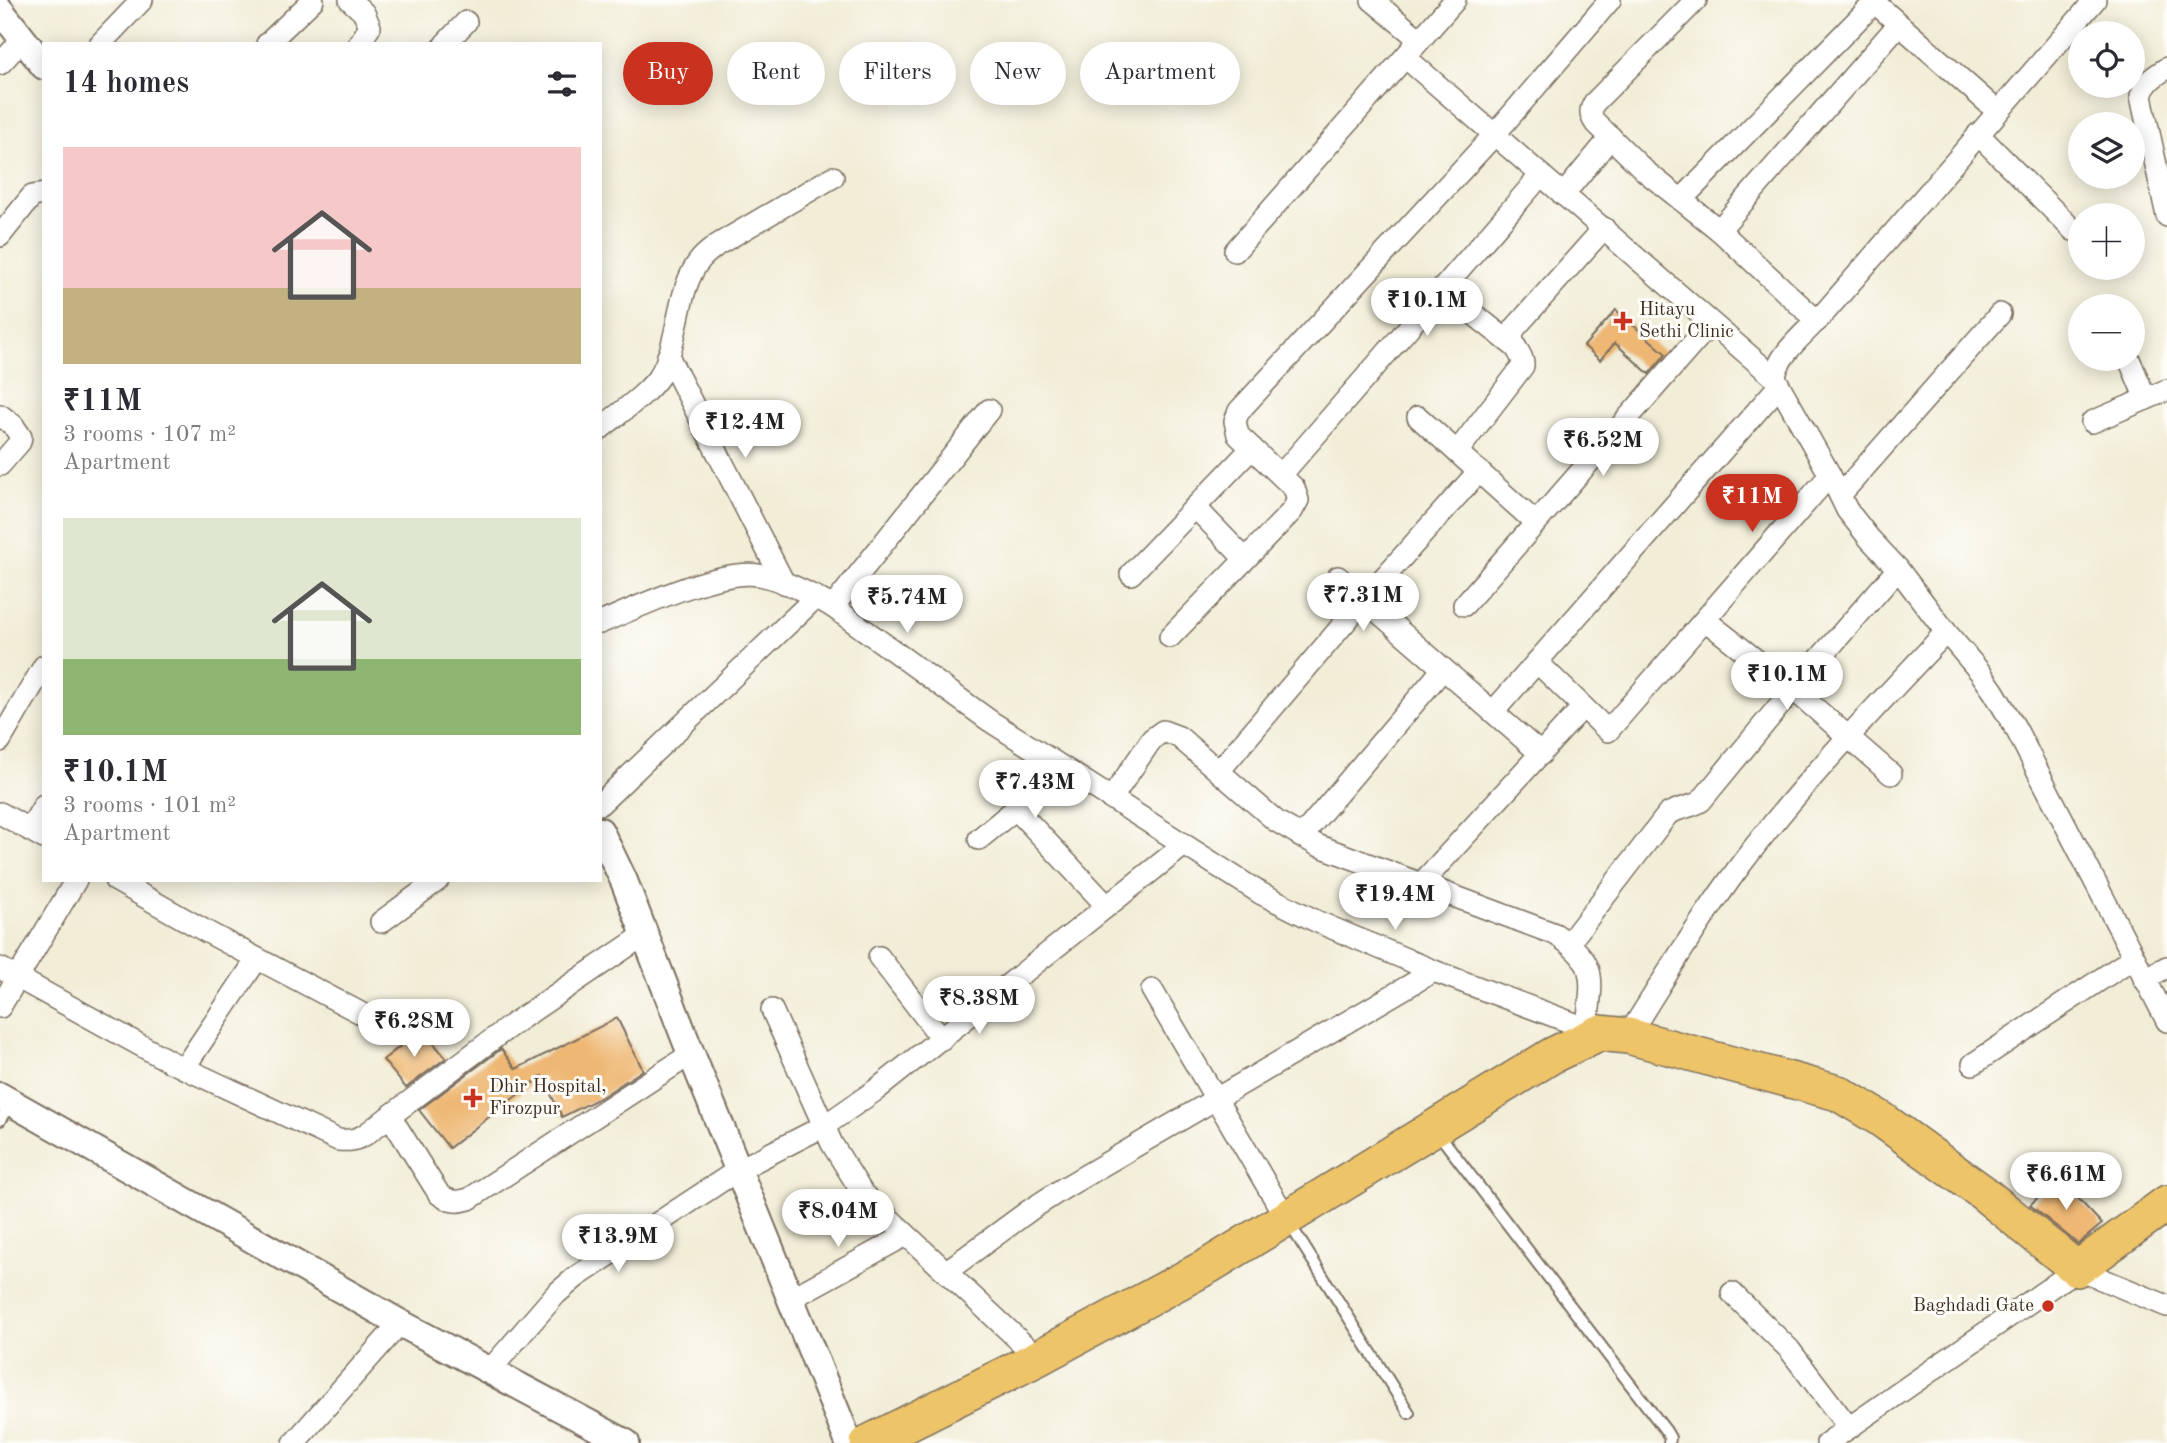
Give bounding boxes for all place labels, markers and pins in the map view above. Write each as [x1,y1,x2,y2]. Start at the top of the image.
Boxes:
pin: ₹10.1M [1370,278,1484,338]
place label: Hitayu Sethi Clinic [1639,301,1734,342]
marker: Hitayu Sethi Clinic [1613,311,1633,331]
pin: ₹12.4M [688,400,802,460]
pin: ₹6.52M [1546,419,1660,478]
pin: ₹11M [1711,475,1793,534]
pin: ₹7.31M [1306,574,1420,633]
pin: ₹5.74M [850,576,964,635]
pin: ₹10.1M [1730,652,1844,712]
pin: ₹7.43M [978,760,1092,820]
pin: ₹19.4M [1338,872,1452,932]
pin: ₹8.38M [922,976,1036,1036]
pin: ₹6.28M [357,1000,471,1059]
place label: Dhir Hospital, Firozpur [489,1078,607,1119]
marker: Dhir Hospital, Firozpur [463,1088,483,1108]
pin: ₹6.61M [2009,1152,2123,1212]
pin: ₹8.04M [781,1190,895,1249]
pin: ₹13.9M [561,1214,675,1274]
place label: Baghdadi Gate [1913,1297,2034,1316]
marker: Baghdadi Gate [2040,1298,2056,1314]

